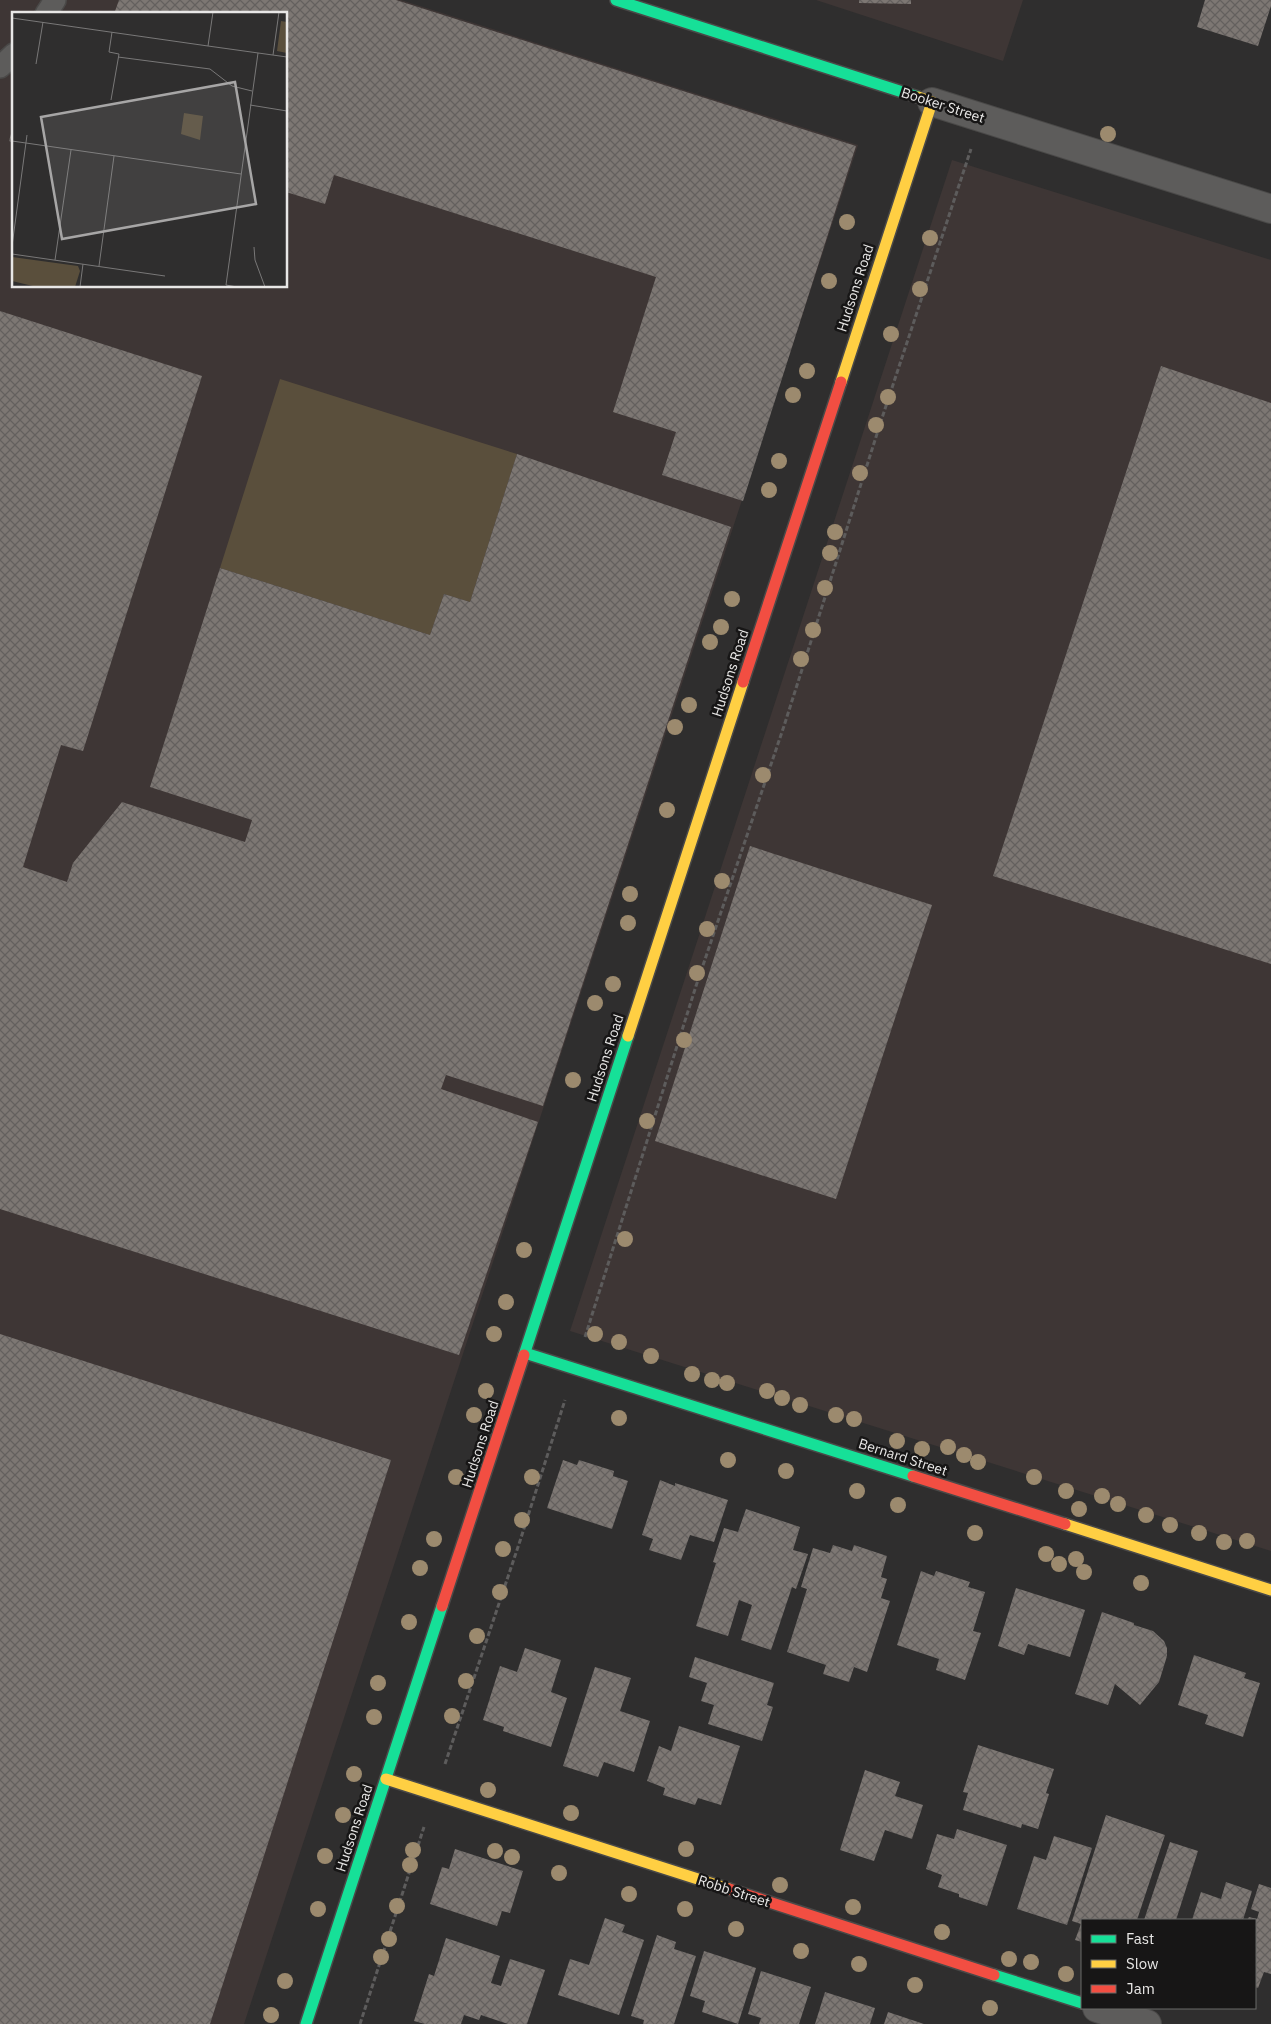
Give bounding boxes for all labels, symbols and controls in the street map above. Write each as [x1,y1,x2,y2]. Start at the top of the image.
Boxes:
inset map [12,12,288,288]
street label: Booker Street [899,83,987,127]
street label: Hudsons Road [832,242,878,334]
street label: Hudsons Road [707,627,753,719]
street label: Hudsons Road [582,1012,628,1104]
street label: Hudsons Road [457,1398,503,1490]
street label: Bernard Street [856,1434,950,1480]
street label: Hudsons Road [331,1782,377,1874]
street label: Robb Street [696,1871,772,1911]
legend [1081,1919,1256,2009]
text: Fast [1126,1929,1154,1948]
text: Slow [1126,1954,1159,1973]
text: Jam [1126,1979,1155,1998]

